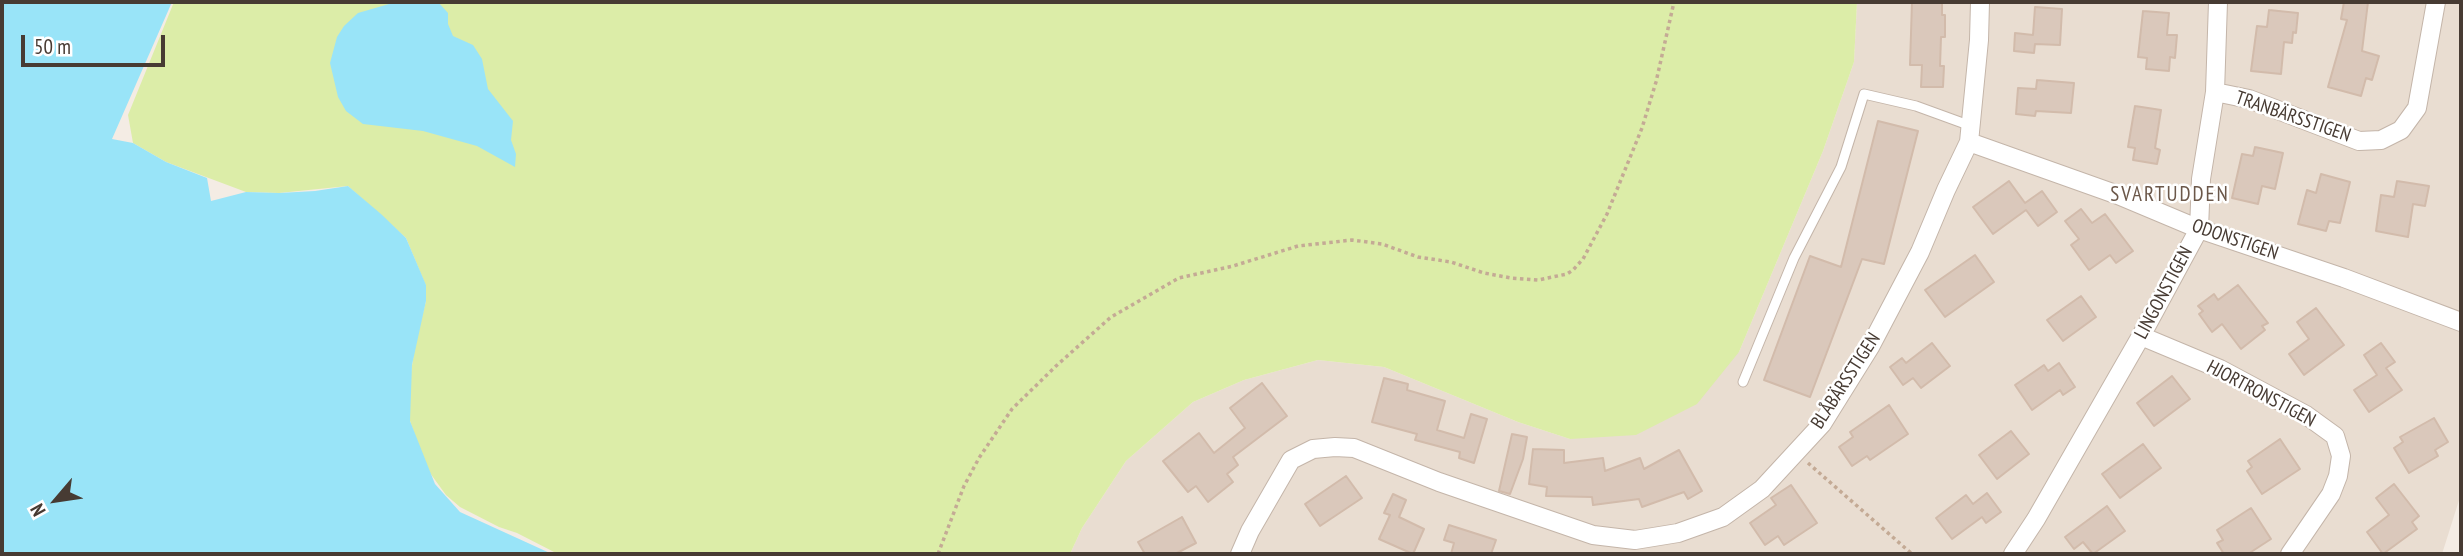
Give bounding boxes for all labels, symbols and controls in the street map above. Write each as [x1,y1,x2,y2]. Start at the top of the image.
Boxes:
scale bar [24,21,168,65]
text: 50 m [34,33,71,60]
street label: TRANBÄRSSTIGEN [2232,87,2354,147]
district label: SVARTUDDEN [2111,182,2229,208]
street label: ODONSTIGEN [2189,215,2281,265]
street label: LINGONSTIGEN [2130,243,2198,343]
street label: BLÅBÄRSSTIGEN [1807,329,1885,433]
street label: HJORTRONSTIGEN [2203,356,2319,432]
north arrow [21,465,91,535]
text: N [25,500,51,520]

